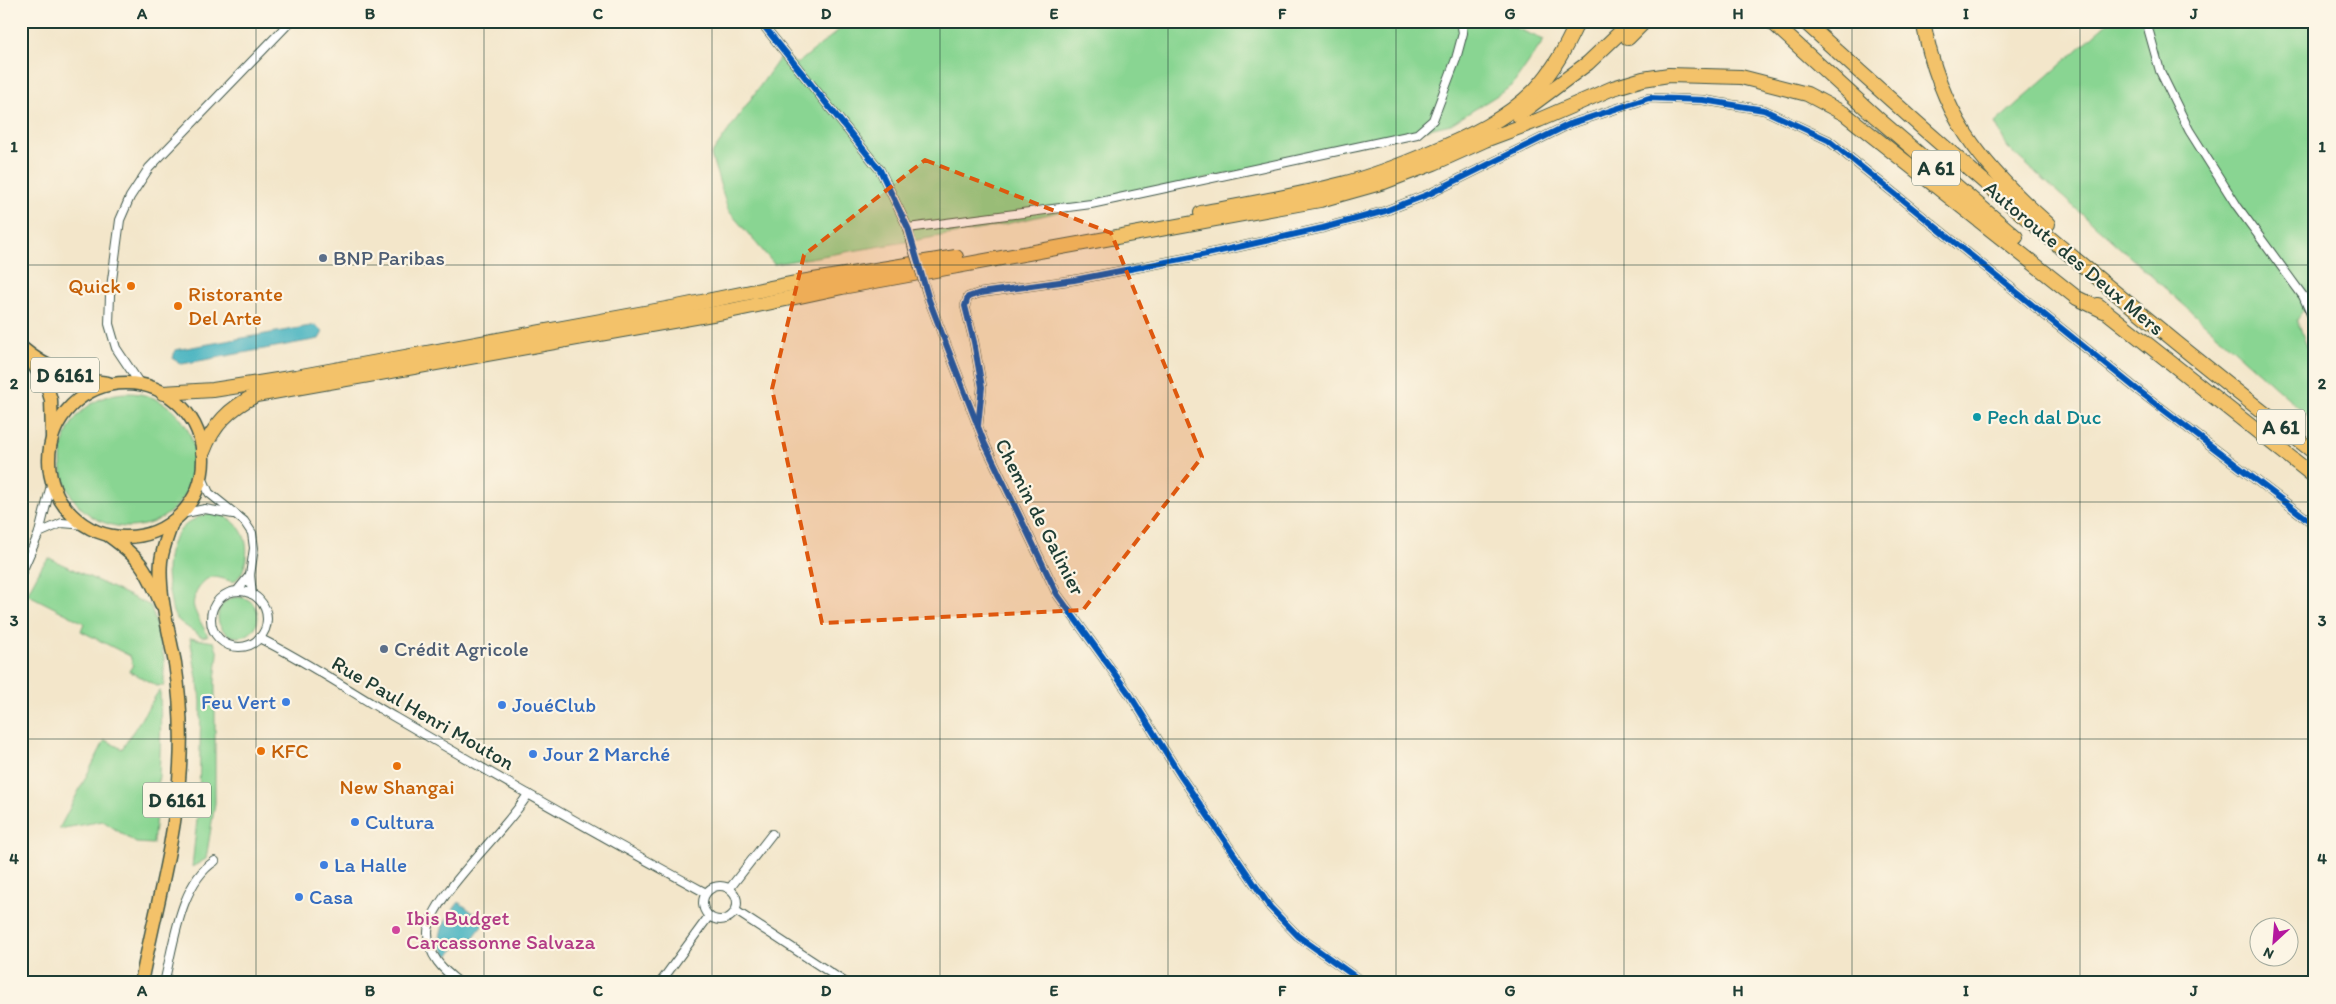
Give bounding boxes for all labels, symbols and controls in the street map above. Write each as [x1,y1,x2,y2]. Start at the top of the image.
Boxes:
text: A [136,4,148,23]
text: B [365,4,376,23]
text: C [593,4,604,23]
text: D [821,4,832,23]
text: E [1050,4,1059,23]
text: F [1278,4,1287,23]
text: G [1504,4,1516,23]
text: H [1732,4,1744,23]
text: I [1963,4,1969,23]
text: J [2189,4,2198,23]
text: 1 [10,137,18,156]
text: 1 [2318,137,2326,156]
road number: A 61 [1912,150,1960,186]
street label: Autoroute des Deux Mers [1979,175,2169,340]
place label: BNP Paribas [333,245,445,270]
marker: BNP Paribas [317,252,329,264]
place label: Quick [68,273,121,298]
marker: Quick [125,280,137,292]
place label: Ristorante Del Arte [188,281,283,330]
marker: Ristorante Del Arte [172,300,184,312]
road number: D 6161 [31,358,99,392]
text: 2 [10,374,19,393]
text: 2 [2318,374,2327,393]
place label: Pech dal Duc [1987,404,2101,429]
road number: A 61 [2257,410,2305,444]
marker: Pech dal Duc [1971,411,1983,423]
street label: Chemin de Galinier [990,434,1091,600]
text: 3 [10,611,19,630]
text: 3 [2318,611,2327,630]
place label: Crédit Agricole [394,636,529,661]
marker: Crédit Agricole [378,643,390,655]
street label: Rue Paul Henri Mouton [327,650,519,775]
place label: Feu Vert [201,689,276,714]
place label: JouéClub [512,692,596,717]
marker: Feu Vert [280,696,292,708]
marker: JouéClub [496,699,508,711]
place label: KFC [271,738,309,763]
place label: Jour 2 Marché [543,741,670,766]
marker: KFC [255,745,267,757]
marker: Jour 2 Marché [527,748,539,760]
marker: New Shangai [391,760,403,772]
place label: New Shangai [339,774,455,799]
road number: D 6161 [143,782,211,818]
place label: Cultura [365,809,435,834]
marker: Cultura [349,816,361,828]
text: 4 [9,849,19,868]
text: 4 [2317,849,2327,868]
place label: La Halle [334,852,407,877]
marker: La Halle [318,859,330,871]
place label: Casa [309,884,353,909]
marker: Casa [293,891,305,903]
place label: Ibis Budget Carcassonne Salvaza [406,905,595,954]
north arrow [2248,916,2298,966]
marker: Ibis Budget Carcassonne Salvaza [390,924,402,936]
text: N [2261,944,2276,963]
text: A [136,981,148,1000]
text: B [365,981,376,1000]
text: C [593,981,604,1000]
text: D [821,981,832,1000]
text: E [1050,981,1059,1000]
text: F [1278,981,1287,1000]
text: G [1504,981,1516,1000]
text: H [1732,981,1744,1000]
text: I [1963,981,1969,1000]
text: J [2189,981,2198,1000]

